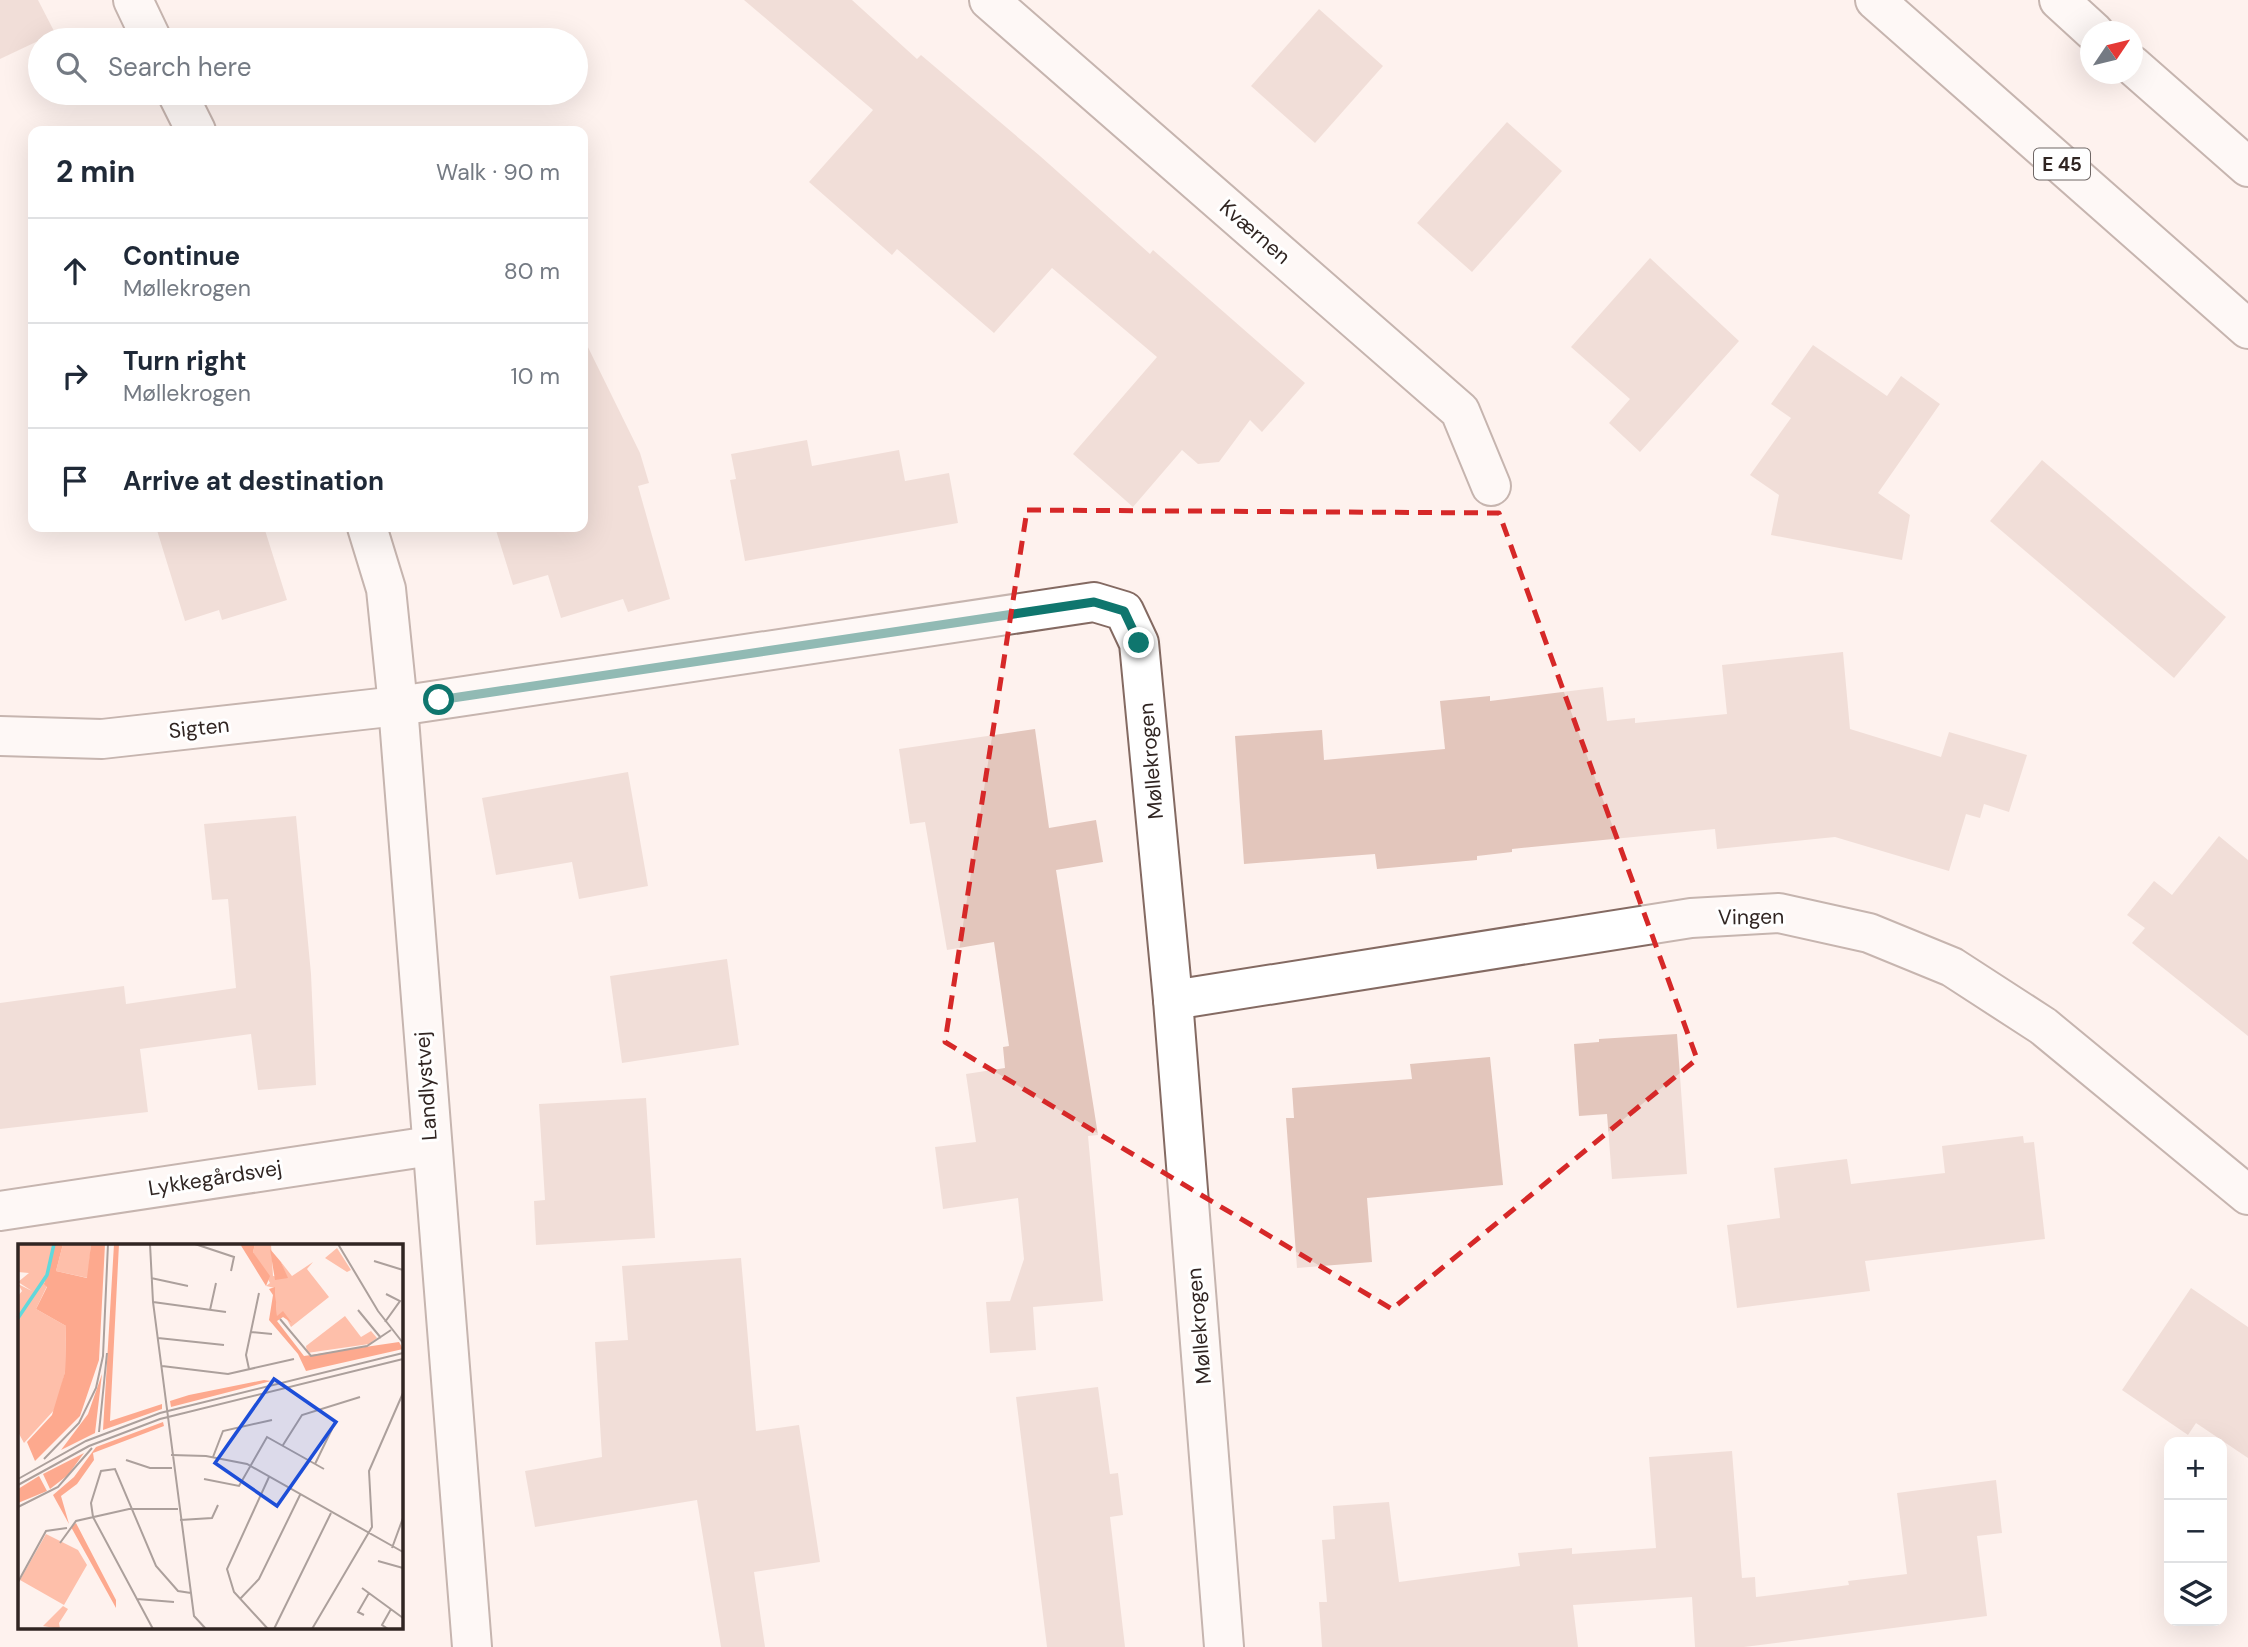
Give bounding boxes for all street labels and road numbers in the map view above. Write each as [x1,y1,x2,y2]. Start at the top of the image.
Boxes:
road number: E 45 [2034,148,2090,180]
street label: Kværnen [1214,193,1296,271]
street label: Møllekrogen [1132,702,1170,820]
street label: Sigten [167,711,231,745]
street label: Vingen [1718,902,1784,932]
street label: Landlystvej [408,1030,444,1142]
street label: Lykkegårdsvej [146,1154,284,1202]
street label: Møllekrogen [1180,1267,1218,1385]

